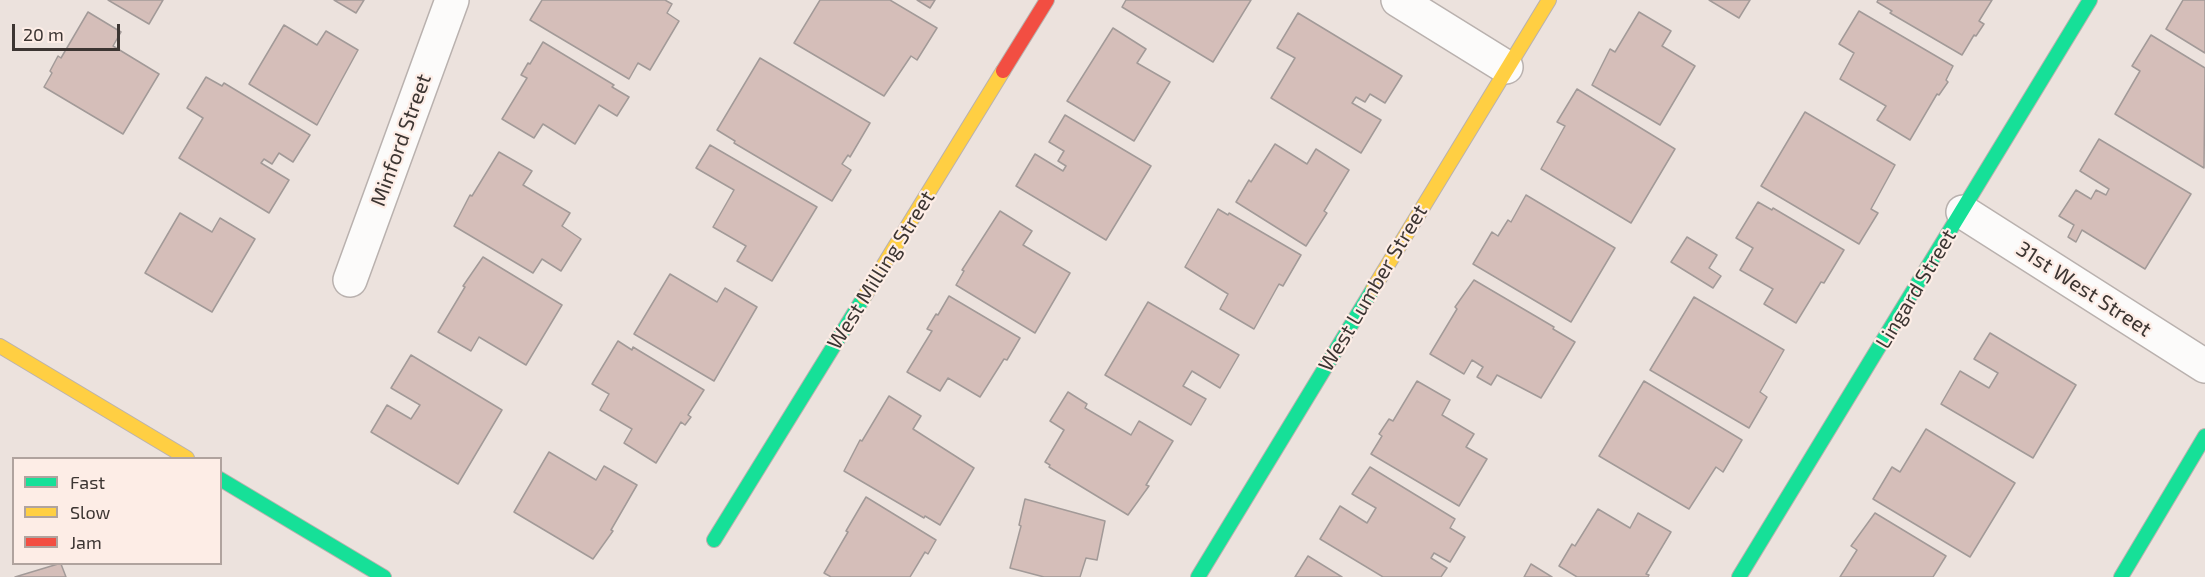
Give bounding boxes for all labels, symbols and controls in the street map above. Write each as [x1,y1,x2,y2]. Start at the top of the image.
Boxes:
scale bar [15,12,123,50]
text: 20 m [23,23,64,45]
street label: Minford Street [365,70,437,210]
street label: West Milling Street [822,186,940,354]
street label: West Lumber Street [1313,200,1433,376]
street label: Lingard Street [1871,225,1961,353]
street label: 31st West Street [2012,236,2156,342]
legend [12,457,222,565]
text: Fast [70,471,105,493]
text: Slow [70,501,110,523]
text: Jam [70,531,102,553]

